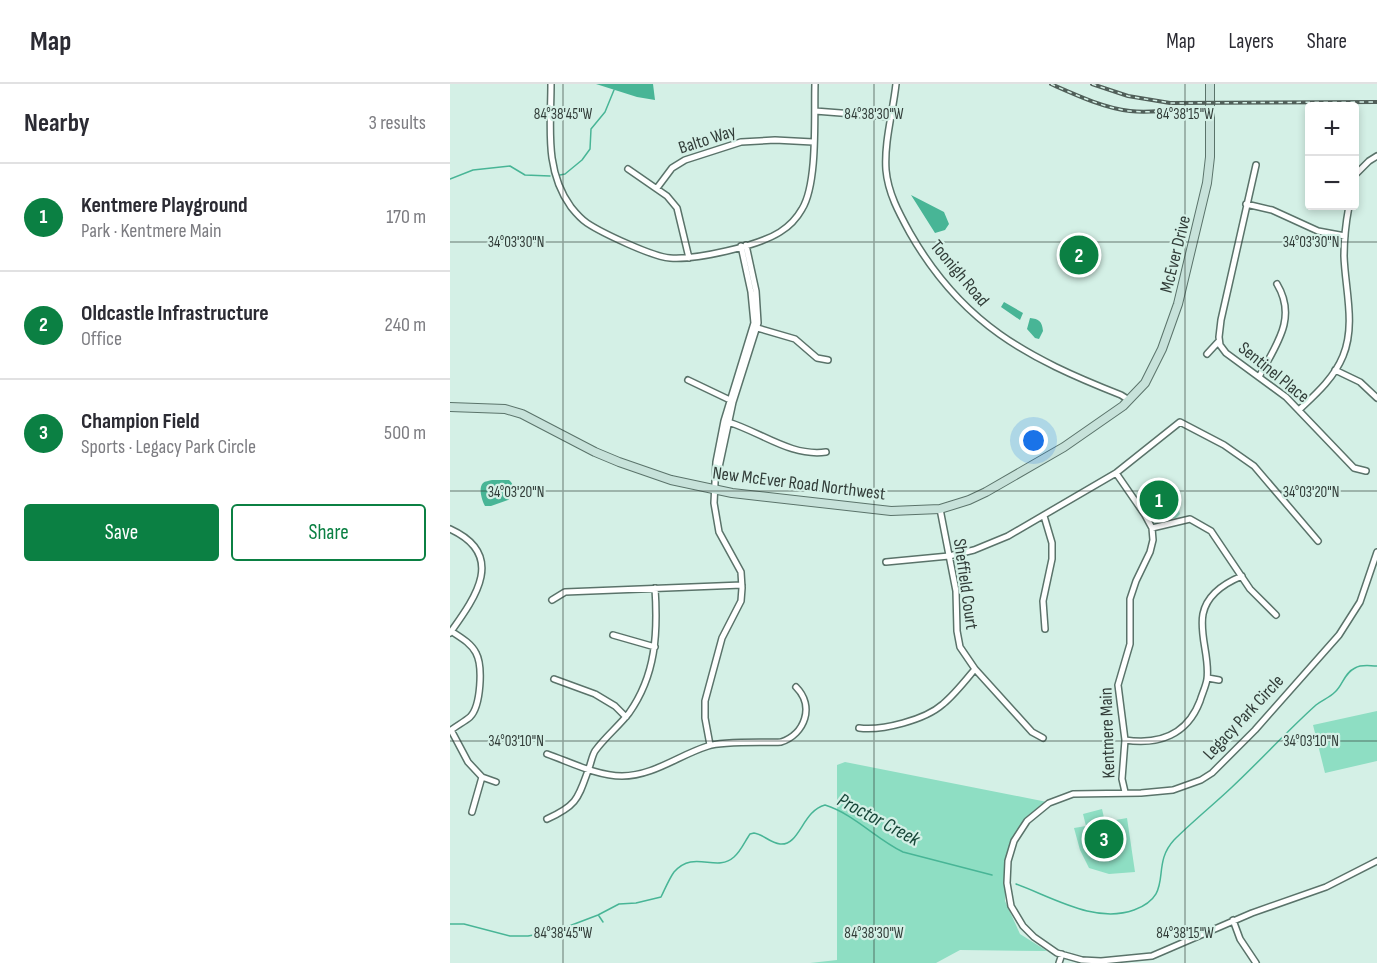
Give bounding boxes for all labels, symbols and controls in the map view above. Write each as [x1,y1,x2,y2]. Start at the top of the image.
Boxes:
text: Map [30,25,71,58]
text: Map [1166,29,1195,54]
text: Layers [1228,29,1274,54]
text: Share [1307,29,1347,54]
map controls [1305,102,1359,210]
button: + [1305,102,1359,156]
text: 84°38'45"W [534,105,593,124]
text: 84°38'30"W [844,105,904,124]
text: 84°38'15"W [1156,105,1214,124]
text: Nearby [24,108,90,139]
text: 3 results [369,111,426,135]
street label: Balto Way [676,120,739,159]
button: − [1305,156,1359,210]
text: Kentmere Playground [81,192,248,219]
text: 1 [40,205,47,229]
text: 170 m [386,205,426,229]
street label: McEver Drive [1156,213,1195,295]
text: Park · Kentmere Main [81,219,222,243]
pin: 2 [1060,232,1098,278]
text: 34°03'30"N [488,233,544,252]
text: 34°03'30"N [1283,233,1339,252]
street label: Toonigh Road [926,236,993,311]
text: Oldcastle Infrastructure [81,300,269,327]
text: 2 [39,313,48,337]
text: 240 m [385,313,426,337]
text: Office [81,327,122,351]
street label: Sentinel Place [1234,337,1313,407]
text: Champion Field [81,408,200,435]
text: 3 [39,421,48,445]
text: 500 m [384,421,426,445]
your location [1019,426,1048,455]
text: Sports · Legacy Park Circle [81,435,256,459]
street label: New McEver Road Northwest [711,462,887,505]
pin: 1 [1140,478,1178,522]
text: 34°03'20"N [488,483,544,502]
text: 34°03'20"N [1283,483,1339,502]
button: Save [24,504,219,561]
button: Share [231,504,426,561]
street label: Sheffield Court [949,537,982,631]
street label: Legacy Park Circle [1199,671,1288,764]
street label: Kentmere Main [1095,687,1120,779]
text: 34°03'10"N [488,732,544,751]
text: 34°03'10"N [1283,732,1339,751]
water label: Proctor Creek [833,788,924,852]
pin: 3 [1084,816,1124,861]
text: 84°38'45"W [534,924,593,943]
text: 84°38'30"W [844,924,904,943]
text: 84°38'15"W [1156,924,1214,943]

